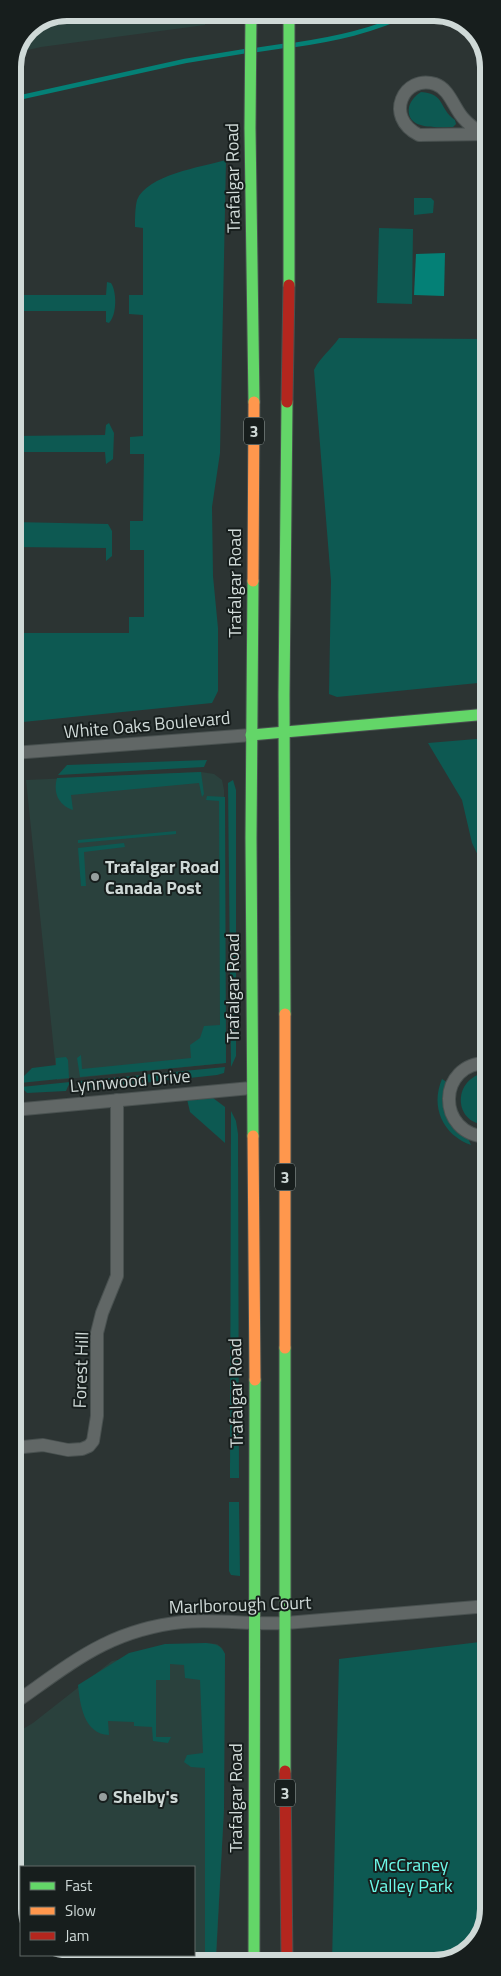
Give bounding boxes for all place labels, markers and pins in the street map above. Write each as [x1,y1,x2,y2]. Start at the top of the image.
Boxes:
place label: Trafalgar Road Canada Post [105,853,219,901]
marker: Trafalgar Road Canada Post [89,871,101,883]
place label: Shelby's [113,1783,178,1810]
marker: Shelby's [97,1791,109,1803]

